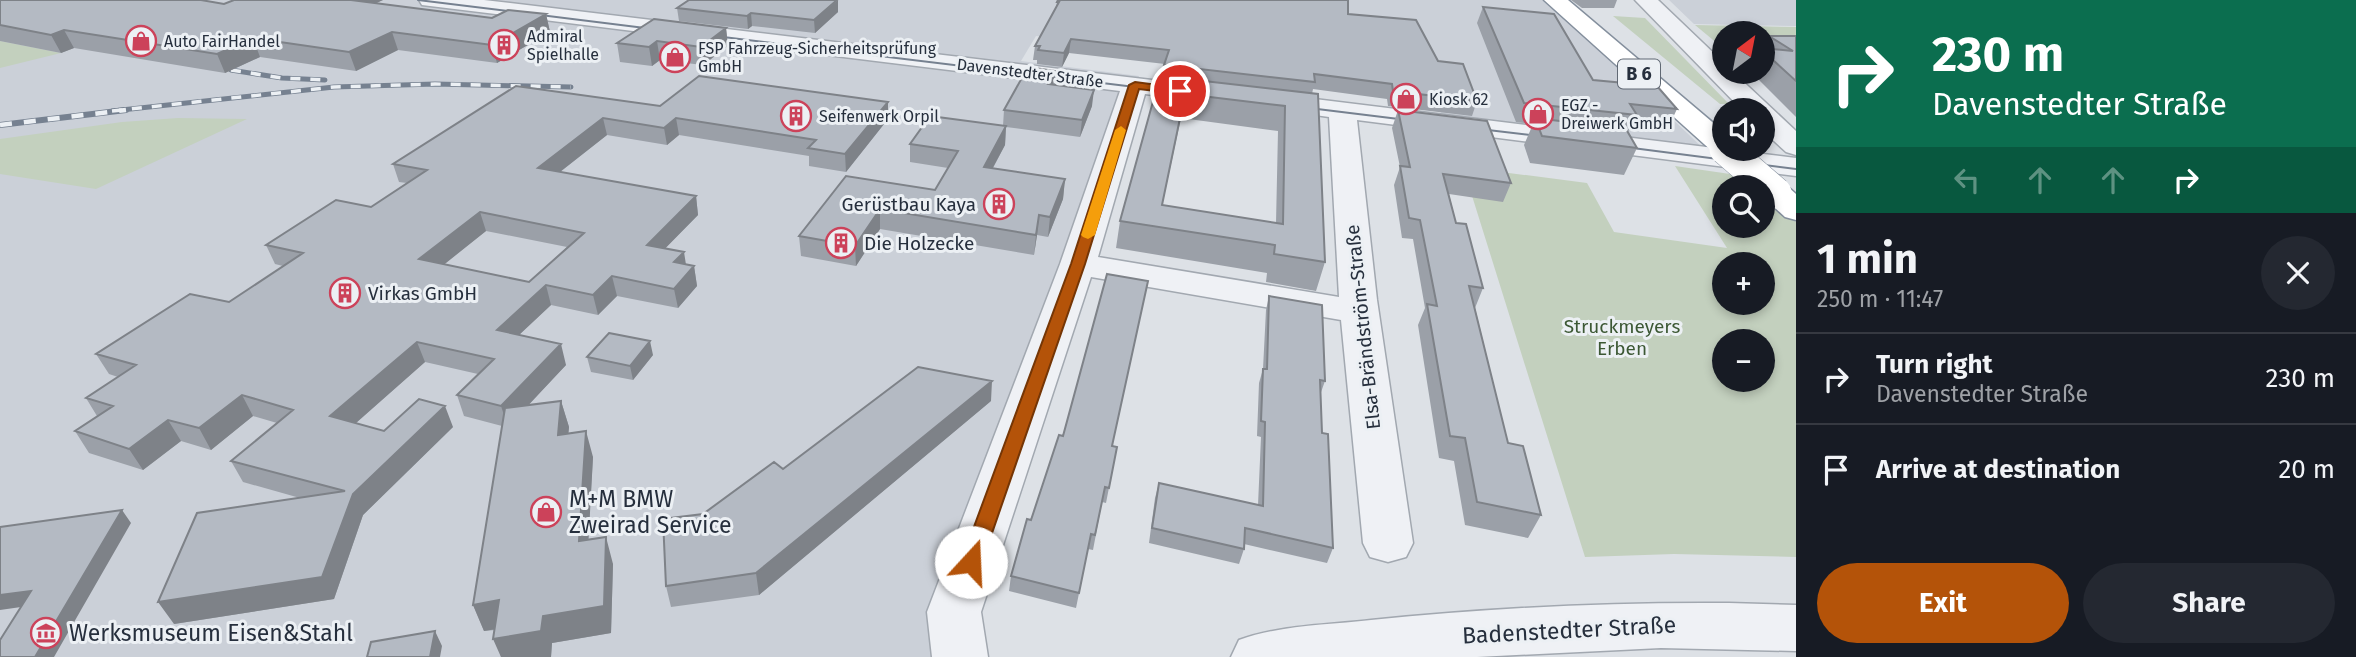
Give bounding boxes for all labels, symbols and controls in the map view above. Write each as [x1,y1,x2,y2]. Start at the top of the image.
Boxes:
north arrow [1712,21,1774,84]
map controls [1712,21,1775,392]
shop icon: Auto FairHandel [124,24,158,58]
text: 230 m [1932,25,2064,84]
place label: Admiral Spielhalle [527,27,599,64]
building icon: Admiral Spielhalle [487,28,521,62]
icon: right [1817,28,1908,119]
place label: Auto FairHandel [164,32,280,51]
place label: FSP Fahrzeug-Sicherheitsprüfung GmbH [698,39,937,76]
shop icon: FSP Fahrzeug-Sicherheitsprüfung GmbH [658,40,692,74]
street label: Davenstedter Straße [956,55,1104,91]
road number: B 6 [1618,60,1660,88]
pin [1150,61,1210,121]
icon: arrive [1161,72,1199,110]
shop icon: Kiosk 62 [1389,82,1423,116]
text: Davenstedter Straße [1932,85,2227,123]
place label: Kiosk 62 [1429,90,1489,109]
place label: EGZ - Dreiwerk GmbH [1561,96,1673,133]
shop icon: EGZ - Dreiwerk GmbH [1521,97,1555,131]
button: sound [1712,98,1775,161]
building icon: Seifenwerk Orpil [779,99,813,133]
place label: Seifenwerk Orpil [819,107,939,126]
icon: left [1948,161,1986,199]
icon: ahead [2021,161,2059,199]
icon: ahead [2094,161,2132,199]
icon: right [2167,161,2205,199]
button: search [1712,175,1775,238]
building icon: Gerüstbau Kaya [982,187,1016,221]
place label: Gerüstbau Kaya [842,193,976,216]
street label: Elsa-Brändström-Straße [1341,223,1385,431]
building icon: Die Holzecke [824,226,858,260]
place label: Die Holzecke [864,232,974,255]
text: 1 min [1817,234,1918,284]
button: close [2261,236,2335,310]
button: + [1712,252,1775,315]
building icon: Virkas GmbH [328,276,362,310]
place label: Virkas GmbH [368,282,477,305]
text: 250 m · 11:47 [1817,285,1943,313]
park label: Struckmeyers Erben [1564,315,1680,360]
button: − [1712,329,1775,392]
text: Turn right [1876,349,1993,380]
icon: right [1817,360,1855,398]
text: 230 m [2266,363,2335,394]
text: Davenstedter Straße [1876,380,2088,408]
icon: arrive [1817,451,1855,489]
text: Arrive at destination [1876,454,2120,485]
text: 20 m [2278,454,2335,485]
place label: M+M BMW Zweirad Service [569,485,732,539]
shop icon: M+M BMW Zweirad Service [529,495,563,529]
position arrow [934,525,1008,599]
button: Exit [1817,563,2069,643]
button: Share [2083,563,2335,643]
street label: Badenstedter Straße [1461,610,1677,650]
museum icon: Werksmuseum Eisen&Stahl [29,616,63,650]
place label: Werksmuseum Eisen&Stahl [69,619,353,647]

